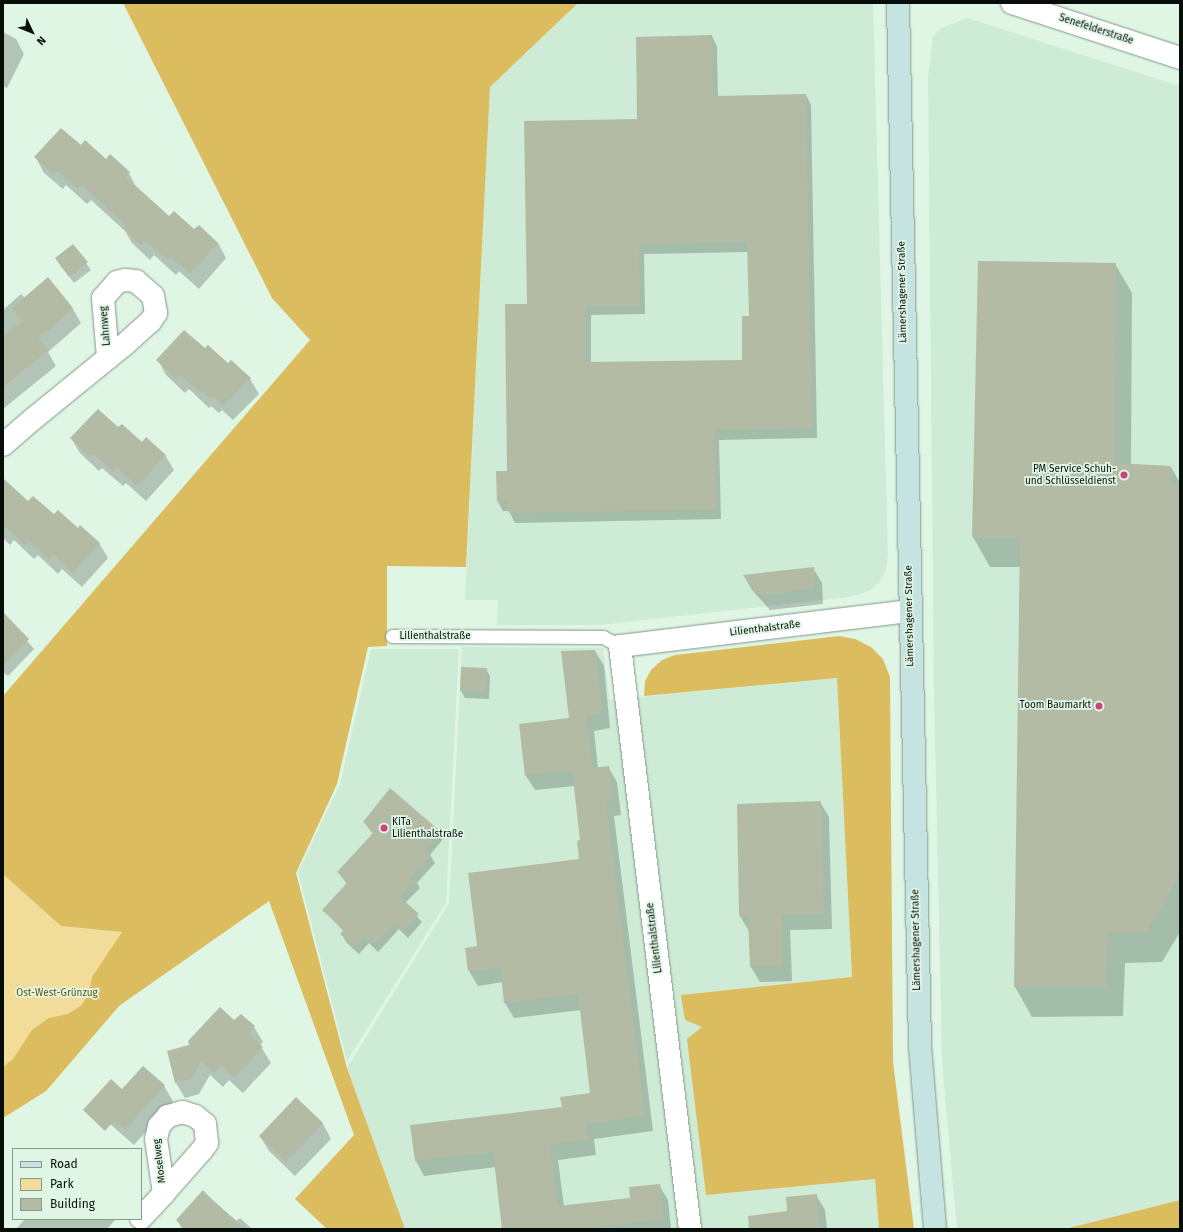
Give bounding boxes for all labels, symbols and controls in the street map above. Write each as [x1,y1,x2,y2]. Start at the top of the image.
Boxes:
north arrow [12,12,52,52]
street label: Senefelderstraße [1057,12,1135,48]
text: N [34,33,48,48]
street label: Lämershagener Straße [896,241,910,343]
street label: Lahnweg [98,306,114,346]
place label: PM Service Schuh- und Schlüsseldienst [1025,463,1116,486]
marker: PM Service Schuh- und Schlüsseldienst [1119,470,1129,480]
street label: Lämershagener Straße [903,565,917,667]
street label: Lilienthalstraße [729,619,801,639]
street label: Lilienthalstraße [399,631,471,643]
place label: Toom Baumarkt [1020,700,1091,712]
marker: Toom Baumarkt [1094,701,1104,711]
place label: KiTa Lilienthalstraße [392,816,463,840]
marker: KiTa Lilienthalstraße [379,823,389,833]
street label: Lämershagener Straße [910,889,924,991]
street label: Lilienthalstraße [645,902,665,974]
park label: Ost-West-Grünzug [16,988,98,1000]
street label: Moselweg [151,1138,169,1184]
legend [12,1148,142,1220]
text: Road [50,1157,78,1171]
text: Park [50,1177,74,1191]
text: Building [50,1197,95,1211]

